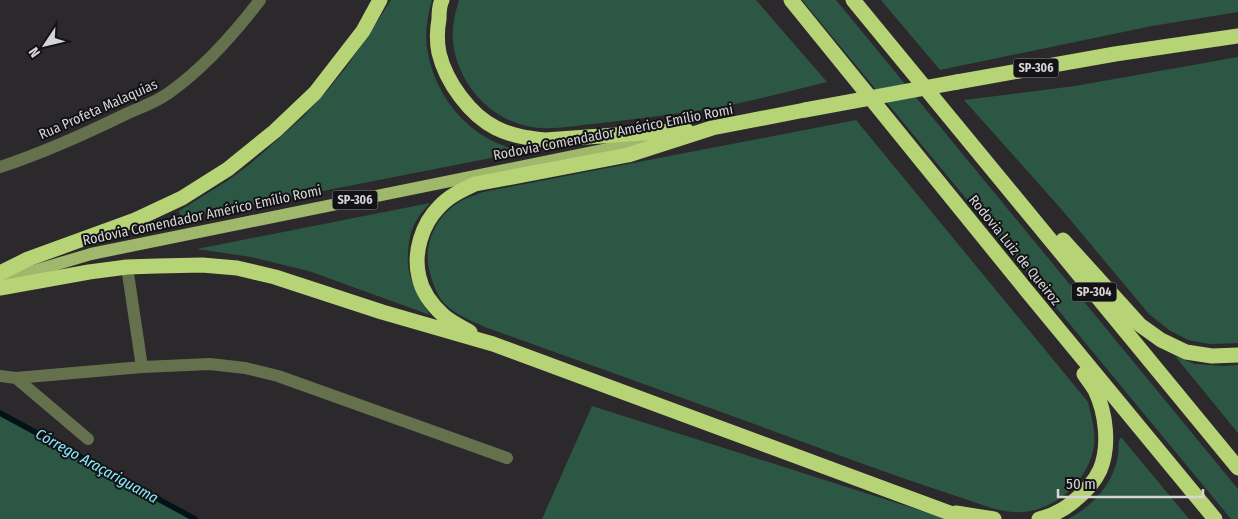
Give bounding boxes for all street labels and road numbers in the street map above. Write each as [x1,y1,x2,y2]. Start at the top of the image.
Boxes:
road number: SP-306 [1014,58,1058,78]
street label: Rua Profeta Malaquias [36,76,160,143]
street label: Rodovia Comendador Américo Emílio Romi [492,101,734,164]
street label: Rodovia Comendador Américo Emílio Romi [81,182,323,249]
road number: SP-306 [332,190,378,210]
street label: Rodovia Luiz de Queiroz [965,192,1065,309]
road number: SP-304 [1072,282,1116,302]

